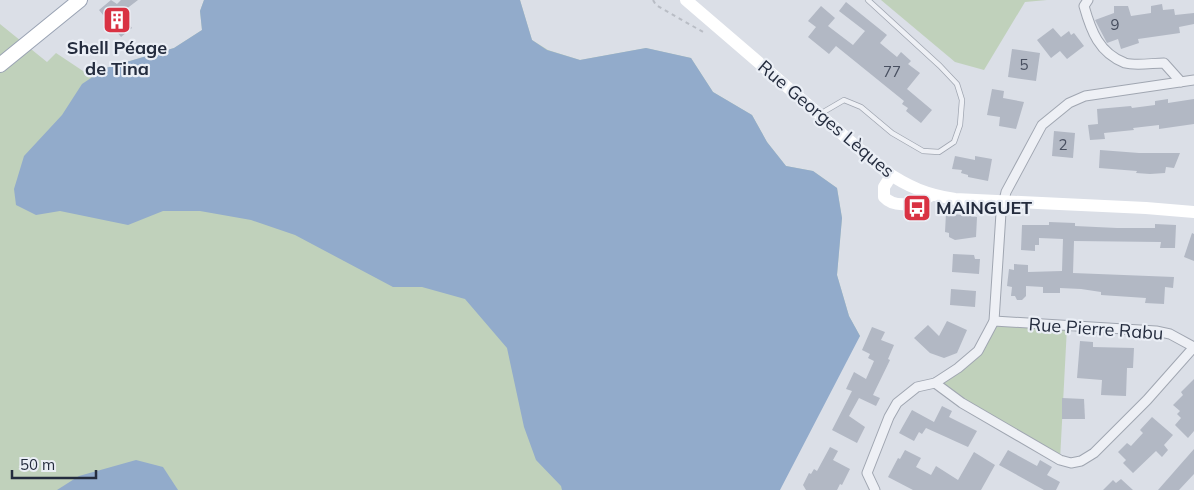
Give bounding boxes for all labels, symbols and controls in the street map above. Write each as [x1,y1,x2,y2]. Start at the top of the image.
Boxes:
building icon: Shell Péage de Tina [102,5,132,35]
house number: 9 [1110,15,1120,34]
place label: Shell Péage de Tina [67,36,167,80]
street label: Rue Georges Lèques [754,55,899,182]
house number: 5 [1019,55,1029,74]
house number: 77 [883,62,901,81]
house number: 2 [1058,135,1068,154]
bus stop icon: MAINGUET [902,193,932,223]
place label: MAINGUET [936,196,1032,219]
street label: Rue Pierre Rabu [1028,312,1164,345]
scale bar [12,448,96,480]
text: 50 m [20,455,55,474]

